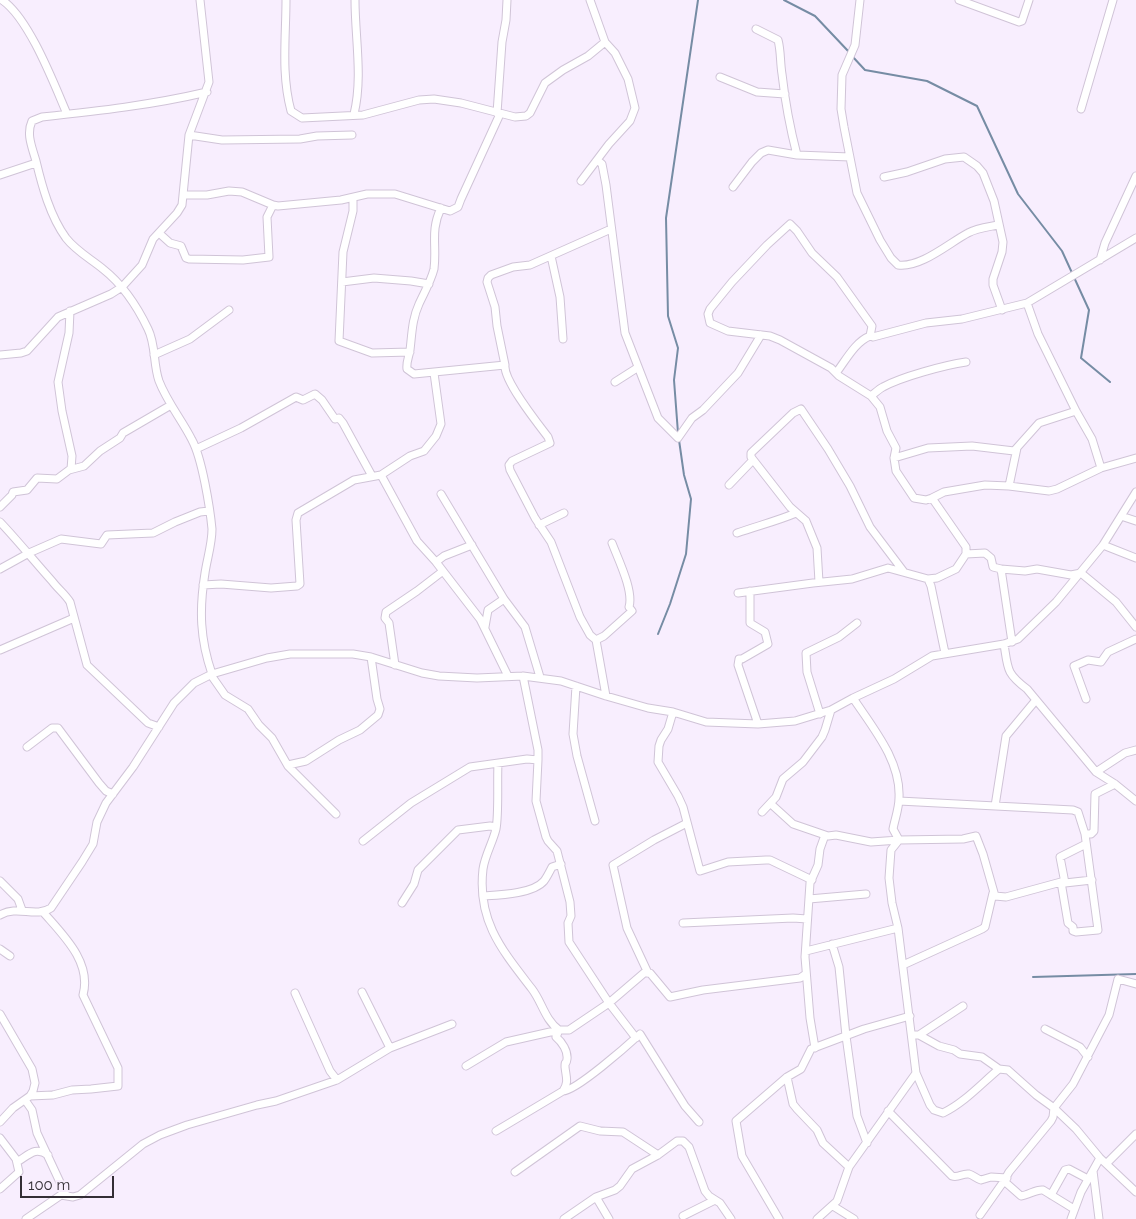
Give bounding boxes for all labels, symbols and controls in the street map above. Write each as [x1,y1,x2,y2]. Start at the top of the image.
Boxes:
scale bar [22,1166,116,1198]
text: 100 m [28,1176,70,1194]

